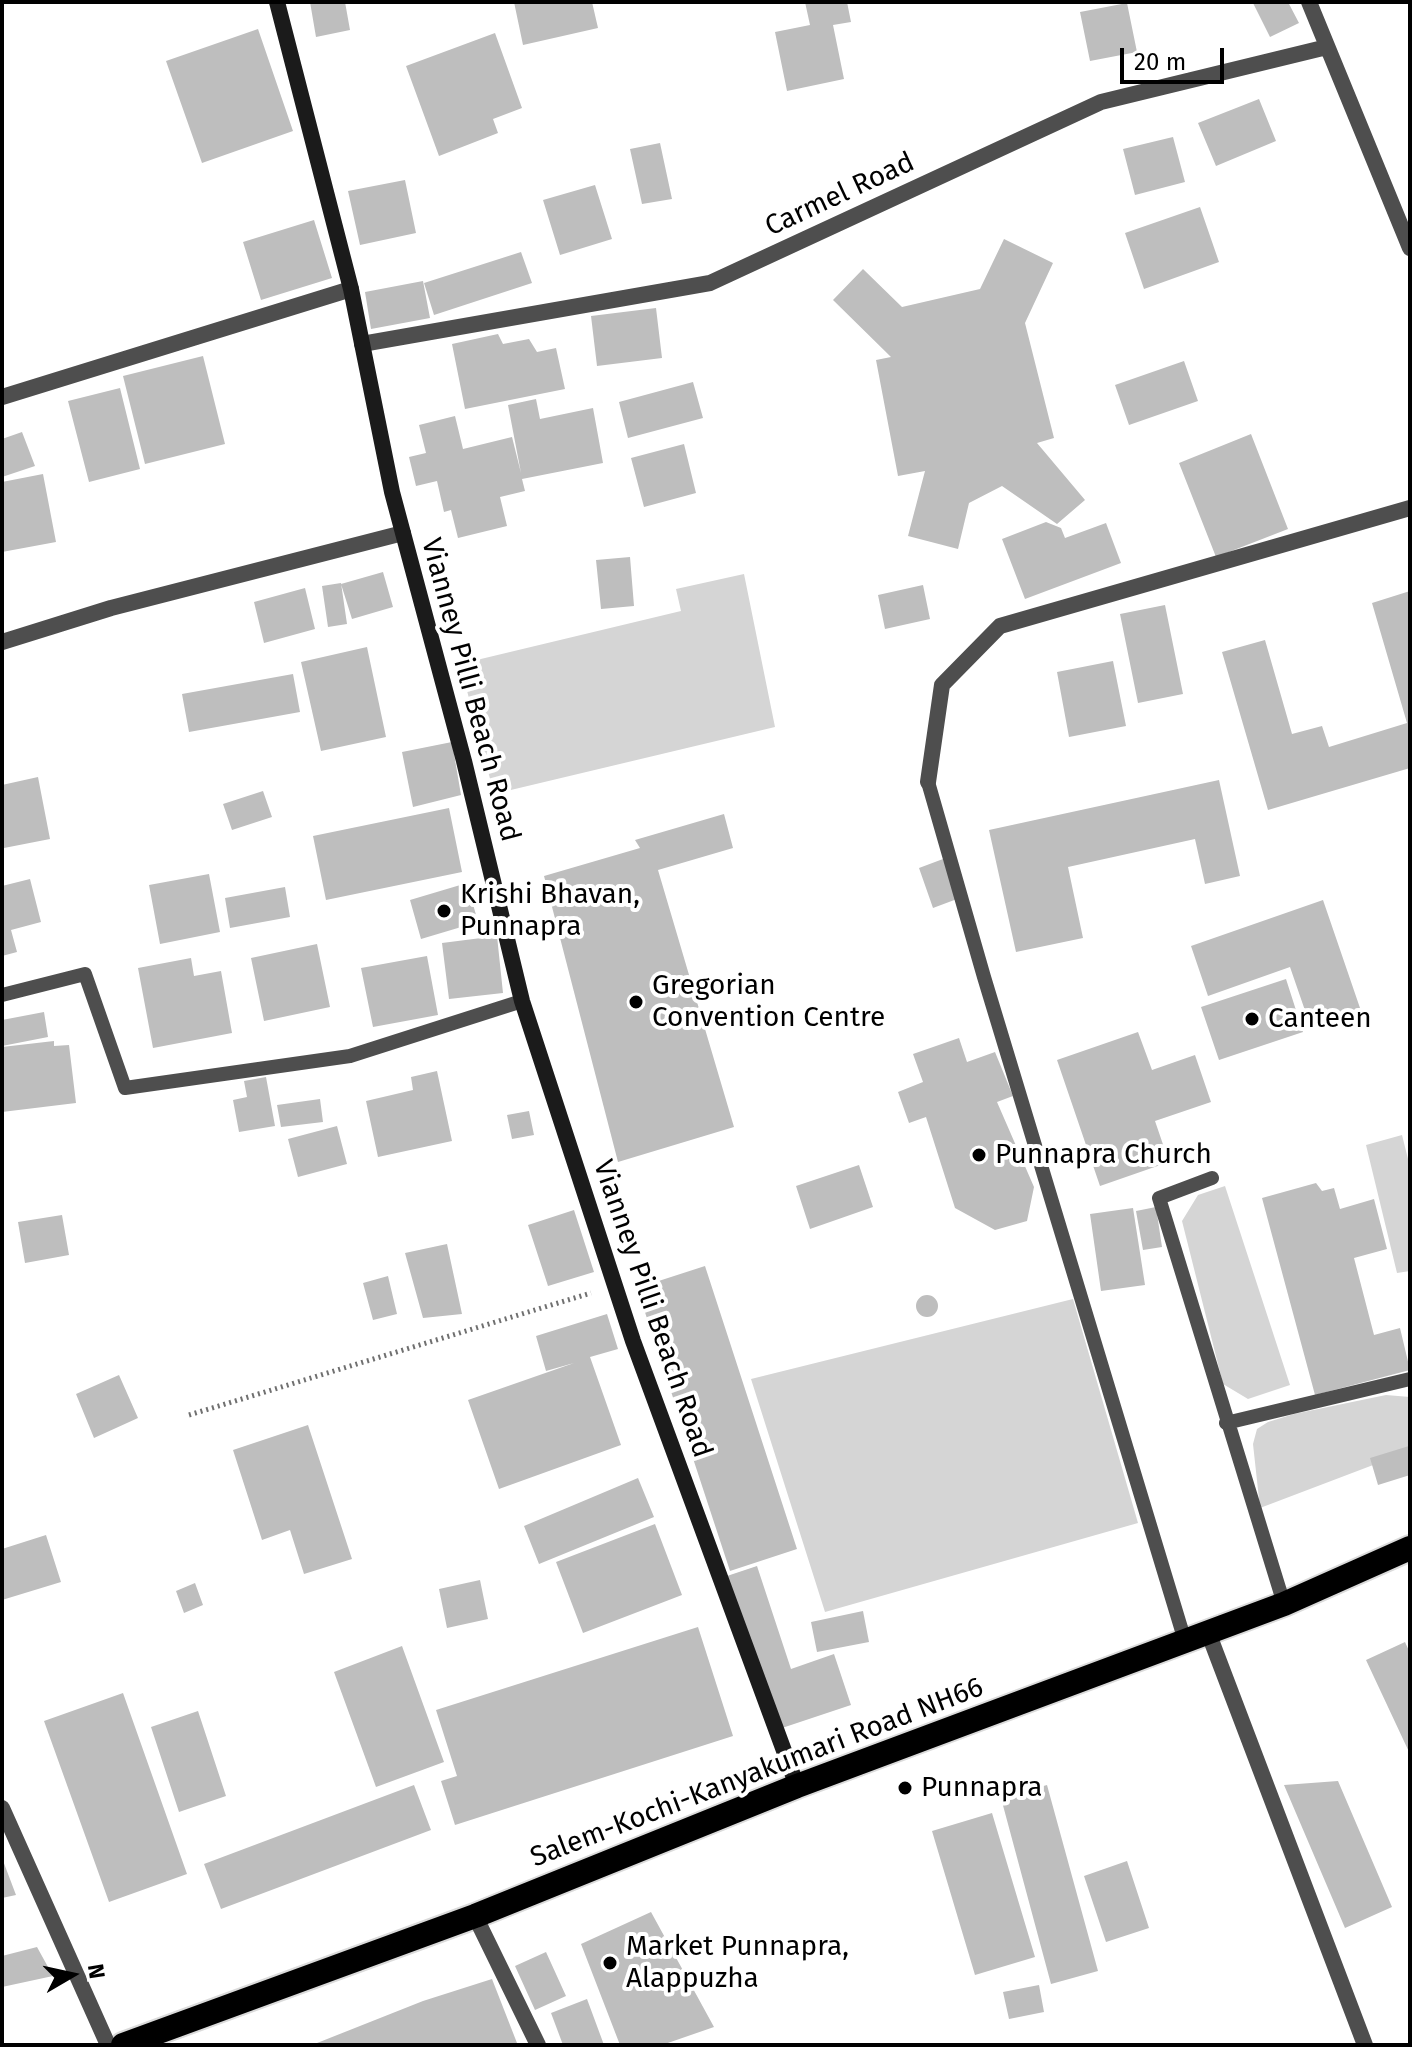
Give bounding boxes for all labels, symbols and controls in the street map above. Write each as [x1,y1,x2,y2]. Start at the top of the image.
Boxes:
scale bar [1124,32,1228,82]
text: 20 m [1134,48,1186,76]
street label: Carmel Road [760,146,920,244]
street label: Vianney Pilli Beach Road [413,535,527,845]
place label: Krishi Bhavan, Punnapra [460,878,640,944]
marker: Krishi Bhavan, Punnapra [435,902,453,920]
place label: Gregorian Convention Centre [652,969,885,1035]
marker: Gregorian Convention Centre [627,993,645,1011]
place label: Canteen [1268,1002,1372,1036]
marker: Canteen [1243,1010,1261,1028]
place label: Punnapra Church [995,1138,1212,1172]
marker: Punnapra Church [970,1146,988,1164]
street label: Vianney Pilli Beach Road [585,1156,719,1462]
street label: Salem-Kochi-Kanyakumari Road NH66 [526,1671,988,1875]
place label: Punnapra [921,1771,1043,1805]
marker: Punnapra [896,1779,914,1797]
place label: Market Punnapra, Alappuzha [626,1930,849,1996]
north arrow [32,1935,112,2015]
marker: Market Punnapra, Alappuzha [601,1954,619,1972]
text: N [82,1962,111,1980]

